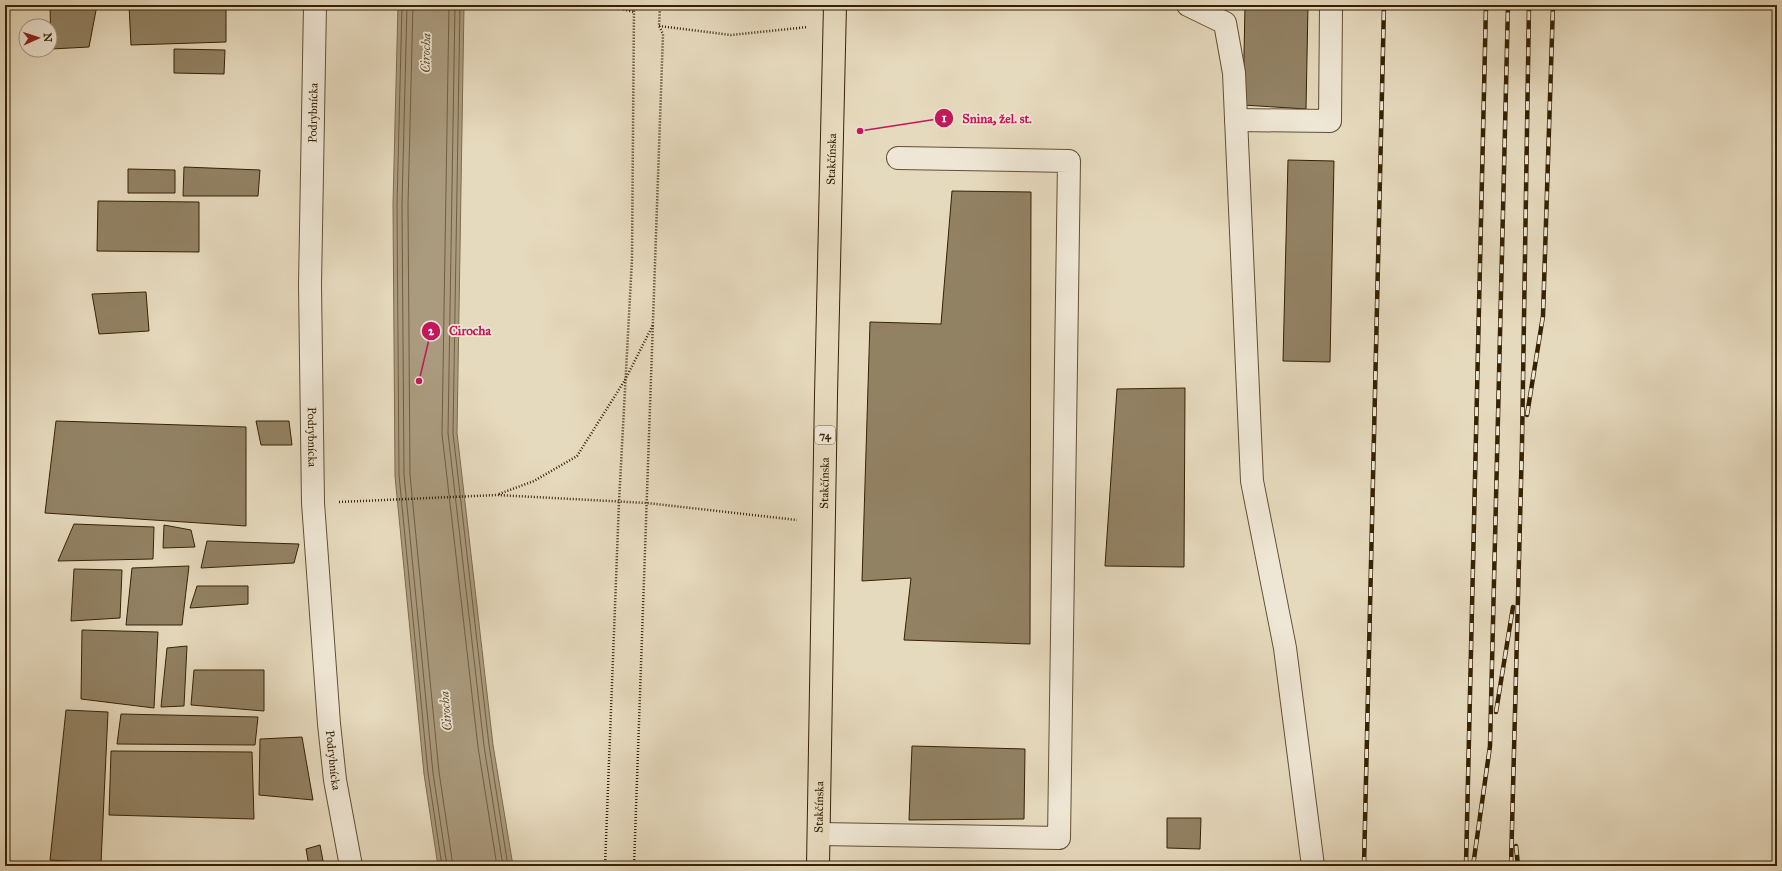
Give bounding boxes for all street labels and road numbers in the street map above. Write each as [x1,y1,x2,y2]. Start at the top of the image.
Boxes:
street label: Podrybnícka [305,82,321,143]
street label: Stakčínska [824,132,839,185]
street label: Podrybnícka [305,407,320,468]
road number: 74 [815,426,835,444]
street label: Stakčínska [817,456,832,509]
street label: Podrybnícka [323,729,344,792]
street label: Stakčínska [812,780,826,833]

